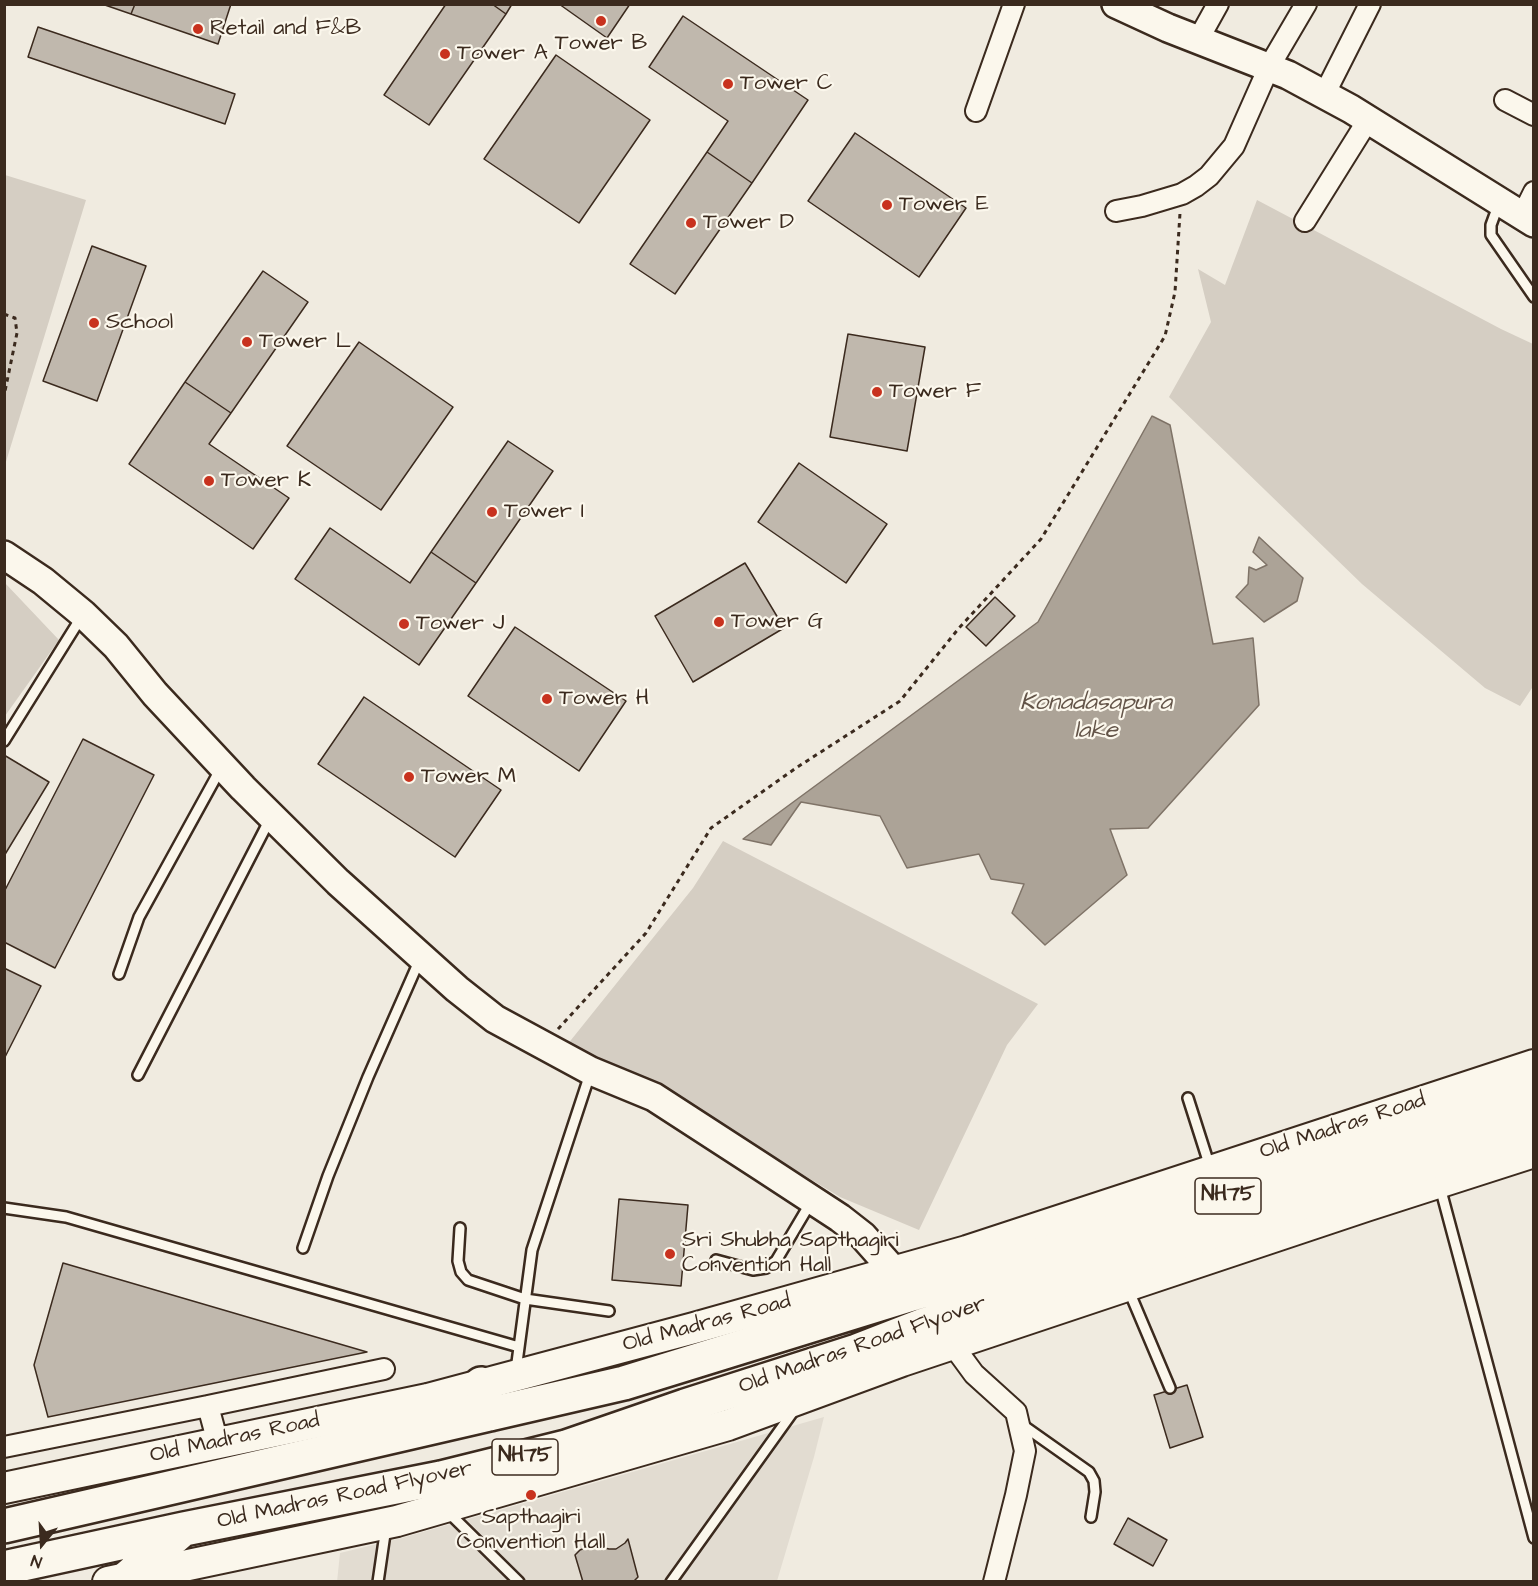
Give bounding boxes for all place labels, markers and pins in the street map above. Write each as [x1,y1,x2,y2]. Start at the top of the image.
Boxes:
marker: Tower B [594,14,608,28]
place label: Retail and F&B [210,16,361,42]
marker: Retail and F&B [191,22,205,36]
place label: Tower B [555,31,647,57]
place label: Tower A [457,41,548,67]
marker: Tower A [438,47,452,61]
place label: Tower C [740,71,832,97]
marker: Tower C [721,77,735,91]
place label: Tower E [899,192,989,218]
marker: Tower E [880,198,894,212]
place label: Tower D [703,210,794,236]
marker: Tower D [684,216,698,230]
place label: School [106,310,173,336]
marker: School [87,316,101,330]
place label: Tower L [259,329,351,355]
marker: Tower L [240,335,254,349]
place label: Tower F [889,379,981,405]
marker: Tower F [870,385,884,399]
place label: Tower K [221,468,311,494]
marker: Tower K [202,474,216,488]
place label: Tower I [504,499,584,525]
marker: Tower I [485,505,499,519]
place label: Tower G [731,609,823,635]
place label: Tower J [416,611,504,637]
marker: Tower G [712,615,726,629]
marker: Tower J [397,617,411,631]
place label: Tower H [559,686,649,712]
marker: Tower H [540,692,554,706]
place label: Tower M [421,764,516,790]
marker: Tower M [402,770,416,784]
place label: Sri Shubha Sapthagiri Convention Hall [682,1228,899,1280]
marker: Sri Shubha Sapthagiri Convention Hall [663,1247,677,1261]
marker: Sapthagiri Convention Hall [524,1488,538,1502]
place label: Sapthagiri Convention Hall [456,1505,606,1556]

